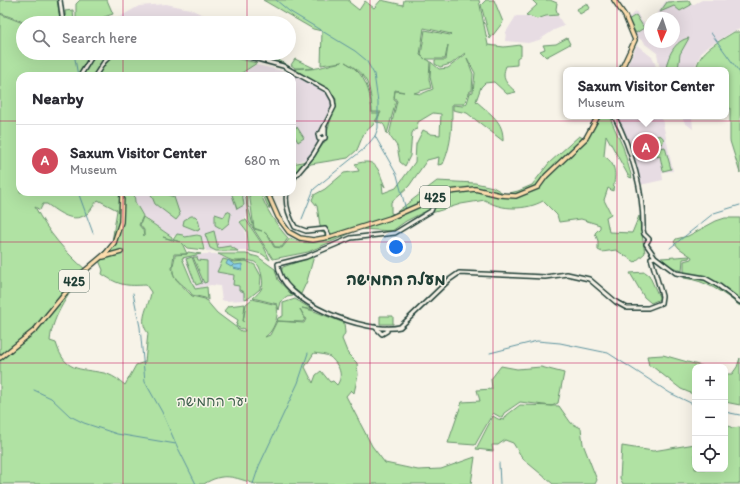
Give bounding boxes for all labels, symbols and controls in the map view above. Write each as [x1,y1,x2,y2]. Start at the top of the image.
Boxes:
north arrow [644,12,680,48]
search box [16,16,296,60]
icon: search [30,27,52,49]
text: Search here [62,29,137,47]
popup [563,67,729,119]
text: Saxum Visitor Center [578,77,714,95]
text: Nearby [32,88,84,108]
text: Museum [578,95,625,110]
pin: A [633,132,659,162]
text: Saxum Visitor Center [70,144,207,162]
text: A [41,153,49,168]
text: 680 m [244,153,280,168]
text: Museum [70,162,117,177]
road number: 425 [420,186,450,208]
your location [386,237,406,257]
road number: 425 [59,270,89,292]
district label: מעלה החמישה [346,270,446,289]
map controls [692,364,728,472]
button: + [692,364,728,400]
park label: יער החמישה [177,393,247,410]
button: − [692,400,728,436]
button: locate [692,436,728,472]

